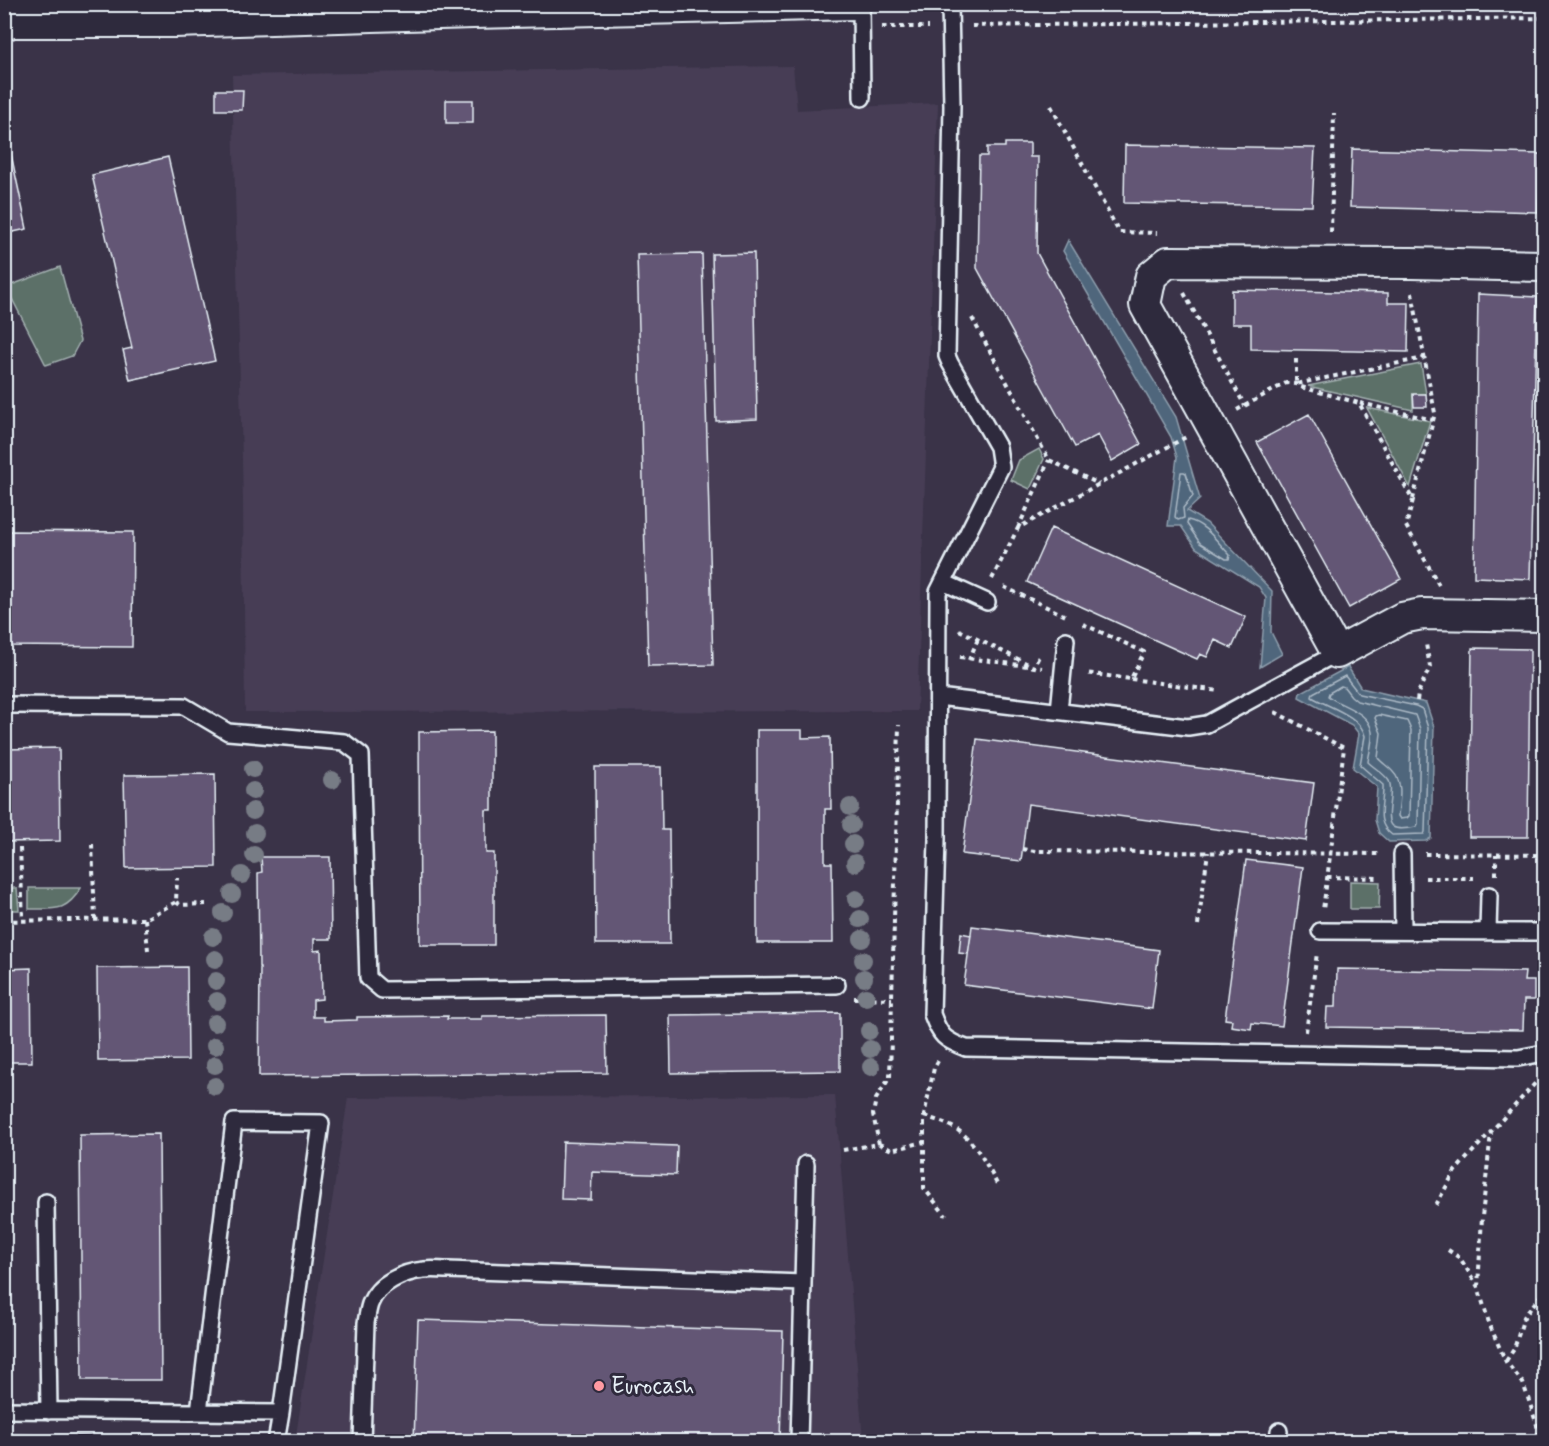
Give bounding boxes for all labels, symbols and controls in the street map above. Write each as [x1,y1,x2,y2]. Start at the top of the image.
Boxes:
place label: Eurocash [611,1371,695,1402]
marker: Eurocash [592,1379,606,1393]

